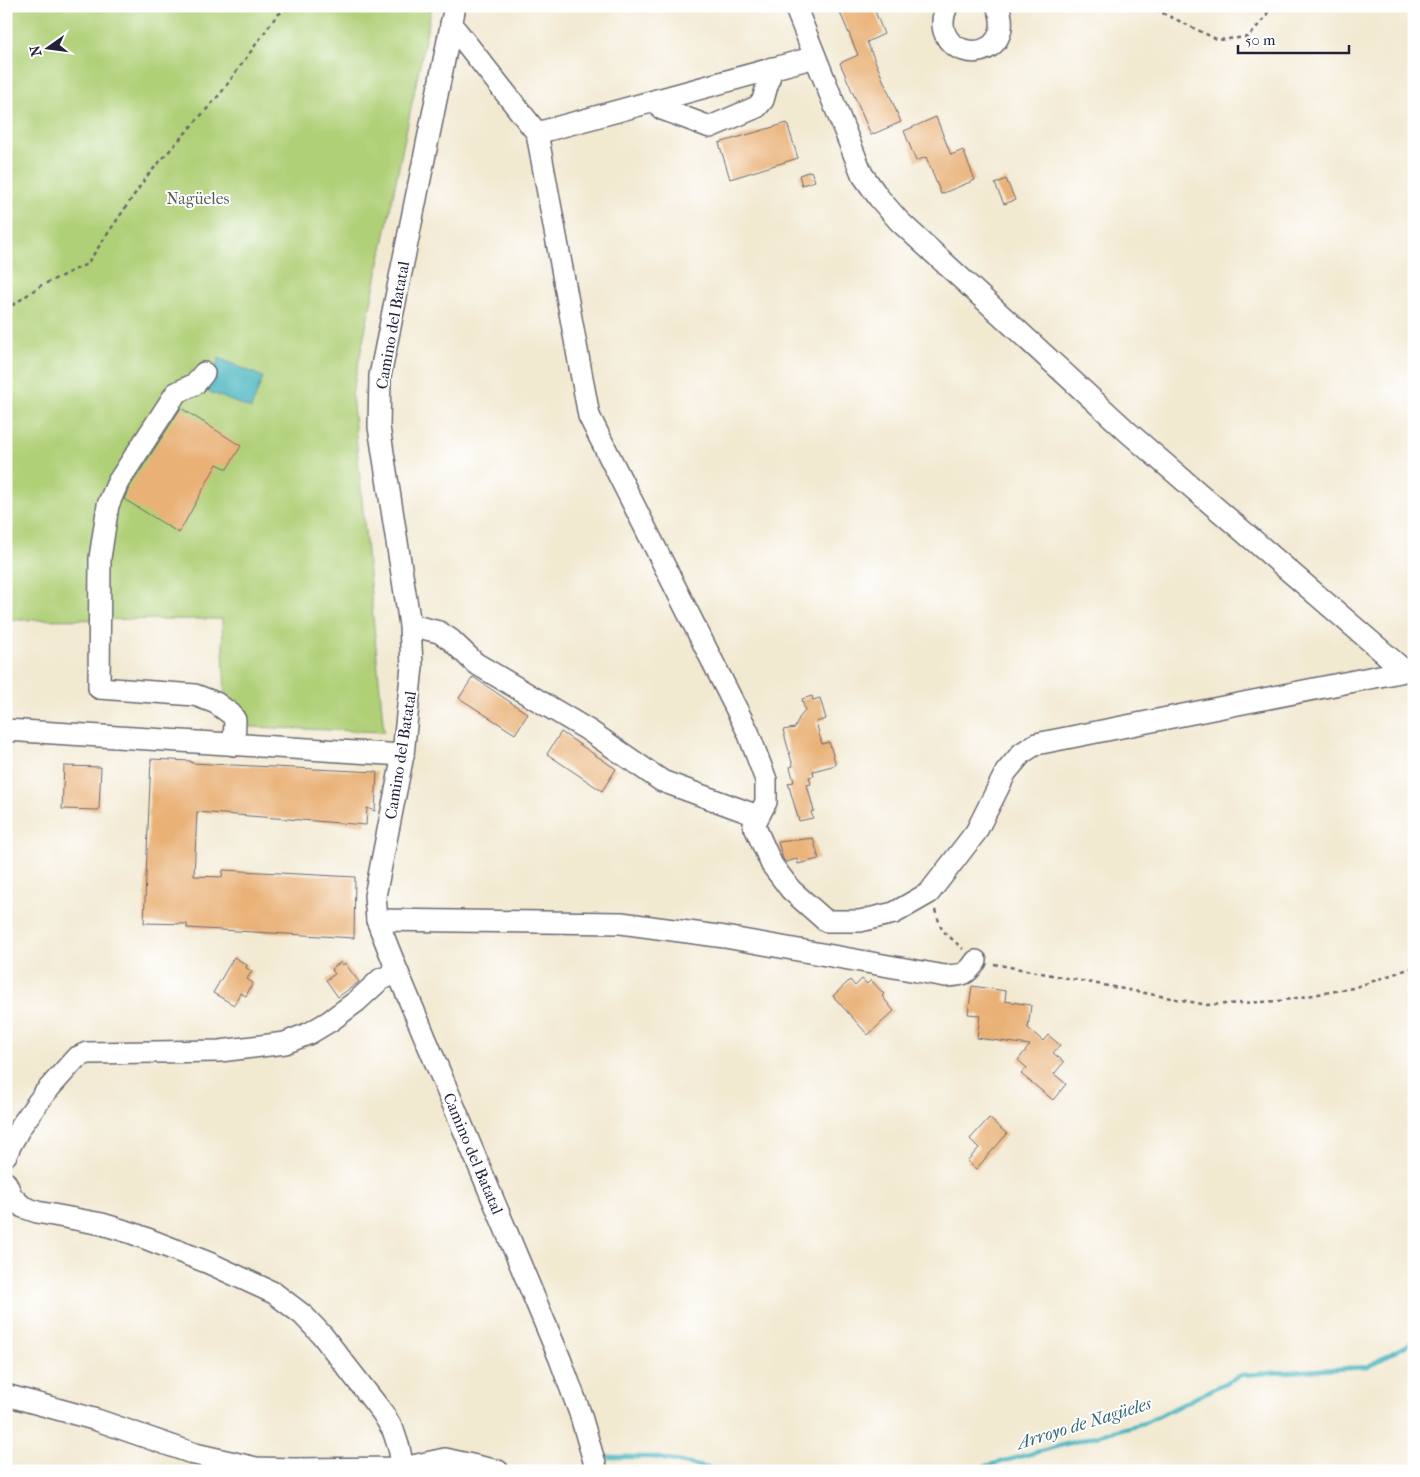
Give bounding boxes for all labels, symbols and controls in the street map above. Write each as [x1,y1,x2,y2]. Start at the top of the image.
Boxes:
north arrow [22,22,72,72]
scale bar [1238,22,1349,54]
text: 50 m [1245,31,1276,49]
text: N [26,43,45,58]
park label: Nagüeles [167,189,230,208]
street label: Camino del Batatal [372,259,413,391]
street label: Camino del Batatal [381,689,420,821]
street label: Camino del Batatal [439,1090,507,1218]
water label: Arroyo de Nagüeles [1013,1393,1154,1454]

